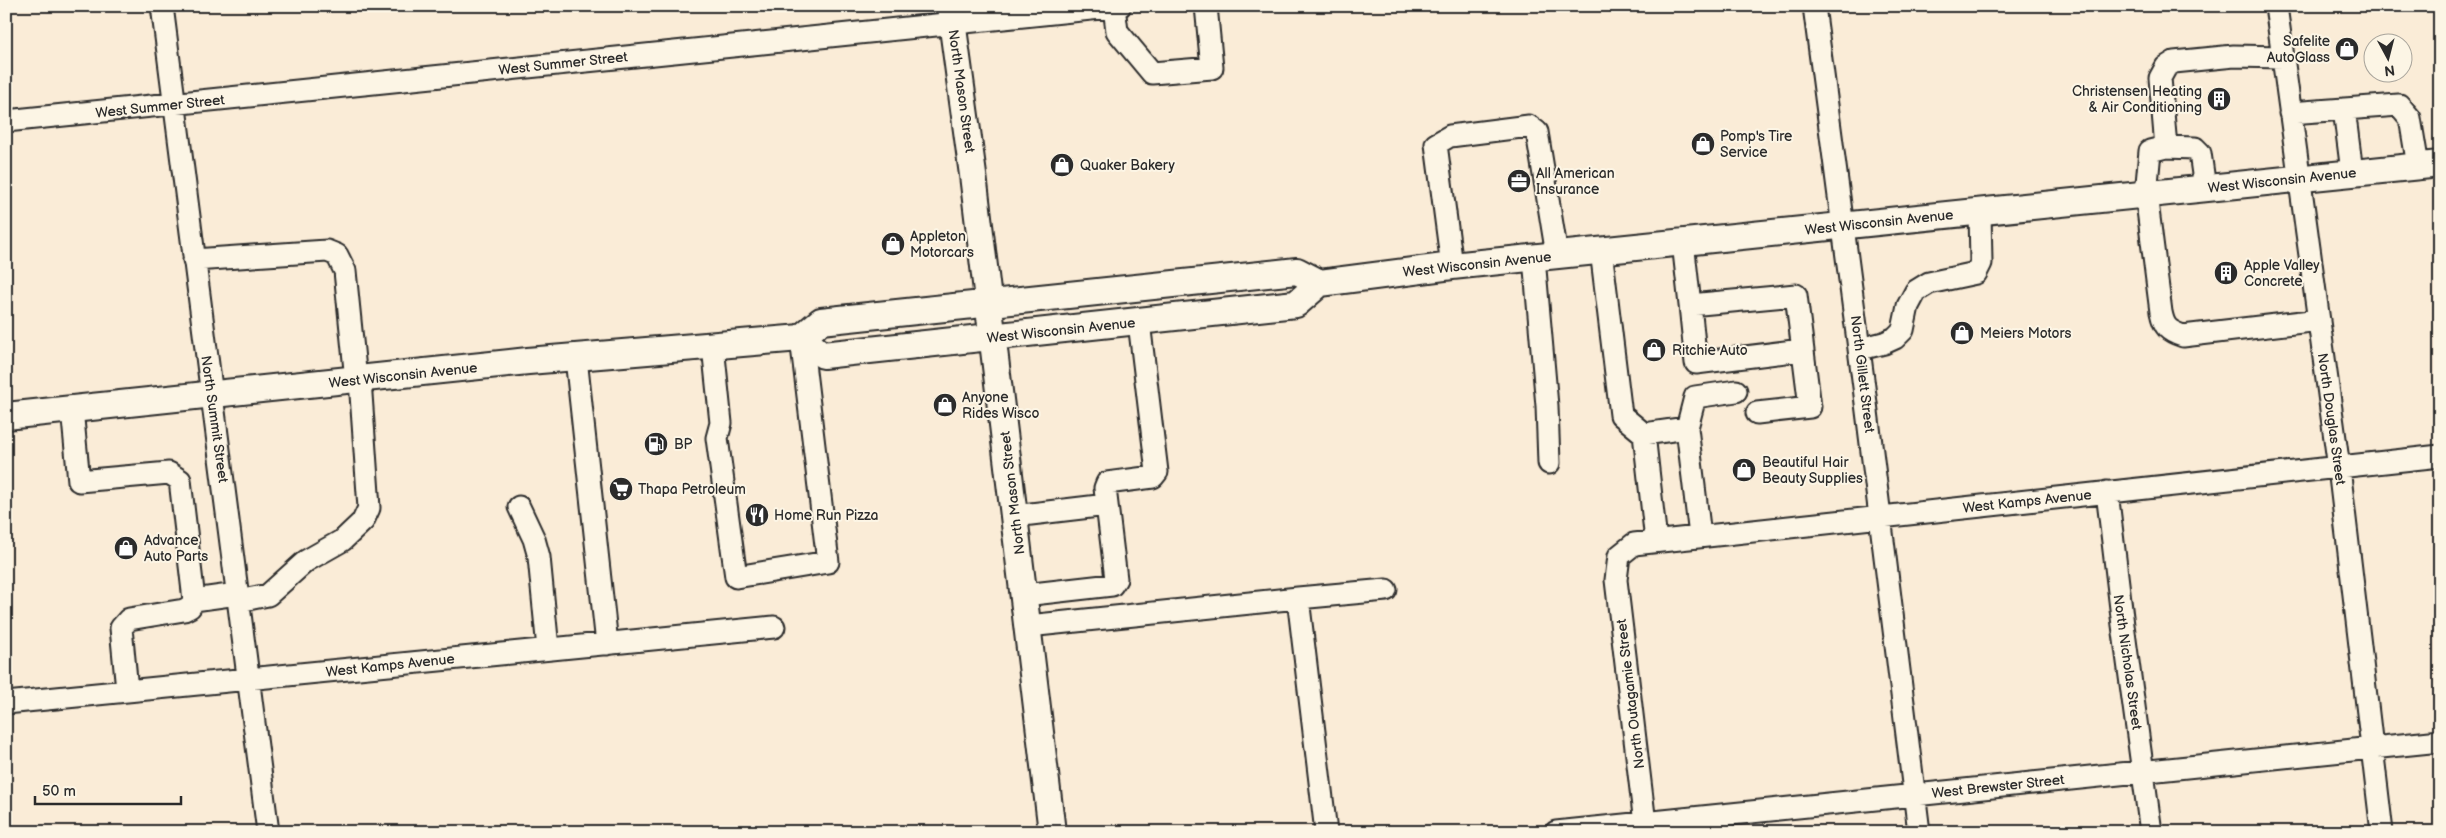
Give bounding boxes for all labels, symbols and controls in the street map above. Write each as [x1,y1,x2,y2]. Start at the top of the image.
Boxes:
street label: North Mason Street [944,28,979,154]
north arrow [2364,32,2414,82]
place label: Safelite AutoGlass [2267,33,2330,66]
shop icon: Safelite AutoGlass [2334,36,2360,62]
street label: West Summer Street [498,48,629,79]
text: N [2383,61,2396,79]
place label: Christensen Heating & Air Conditioning [2072,83,2202,116]
building icon: Christensen Heating & Air Conditioning [2206,86,2232,112]
street label: West Summer Street [95,91,226,122]
place label: Pomp's Tire Service [1720,128,1792,161]
shop icon: Pomp's Tire Service [1690,131,1716,157]
shop icon: Quaker Bakery [1049,152,1075,178]
place label: Quaker Bakery [1080,157,1176,174]
street label: West Wisconsin Avenue [2207,164,2357,197]
place label: All American Insurance [1536,165,1615,198]
office icon: All American Insurance [1506,168,1532,194]
street label: West Wisconsin Avenue [1804,206,1954,239]
place label: Appleton Motorcars [910,228,974,261]
shop icon: Appleton Motorcars [880,231,906,257]
street label: West Wisconsin Avenue [1402,248,1552,281]
place label: Apple Valley Concrete [2244,257,2320,290]
building icon: Apple Valley Concrete [2213,260,2239,286]
street label: West Wisconsin Avenue [986,314,1136,347]
street label: North Gillett Street [1847,314,1878,434]
shop icon: Meiers Motors [1949,320,1975,346]
place label: Meiers Motors [1980,325,2071,342]
shop icon: Ritchie Auto [1641,337,1667,363]
place label: Ritchie Auto [1672,342,1748,359]
street label: North Douglas Street [2314,352,2349,487]
street label: North Summit Street [197,354,232,484]
street label: West Wisconsin Avenue [328,359,478,392]
place label: Anyone Rides Wisco [962,389,1039,422]
shop icon: Anyone Rides Wisco [932,392,958,418]
street label: North Mason Street [996,430,1029,556]
fuel station icon: BP [643,431,669,457]
place label: BP [674,436,693,453]
place label: Beautiful Hair Beauty Supplies [1762,454,1863,487]
shop icon: Beautiful Hair Beauty Supplies [1731,457,1757,483]
supermarket icon: Thapa Petroleum [608,476,634,502]
place label: Thapa Petroleum [638,481,746,498]
street label: West Kamps Avenue [1962,486,2092,517]
restaurant icon: Home Run Pizza [744,502,770,528]
place label: Home Run Pizza [774,507,879,524]
place label: Advance Auto Parts [144,532,208,565]
shop icon: Advance Auto Parts [113,535,139,561]
street label: North Nicholas Street [2110,593,2146,731]
street label: North Outagamie Street [1613,617,1648,770]
street label: West Kamps Avenue [325,650,455,681]
street label: West Brewster Street [1931,771,2066,802]
scale bar [35,773,181,805]
text: 50 m [42,782,76,801]

